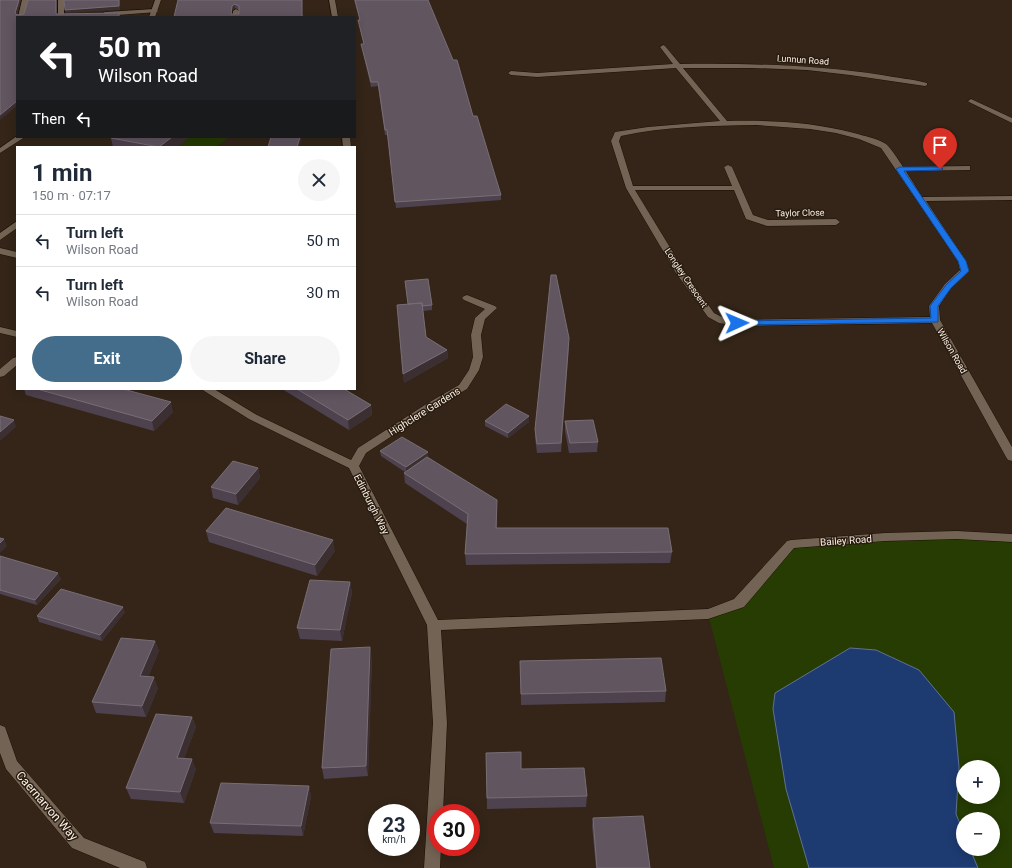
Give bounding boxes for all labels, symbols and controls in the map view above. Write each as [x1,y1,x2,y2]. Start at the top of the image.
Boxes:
text: 50 m [98,31,161,64]
icon: left [32,32,84,84]
street label: Lunnun Road [777,53,829,67]
text: Wilson Road [98,65,198,86]
icon: left [73,108,95,130]
text: Then [32,110,65,128]
pin [923,128,957,169]
icon: arrive [929,134,951,156]
text: 1 min [32,159,92,187]
button: close [298,159,340,201]
text: 150 m · 07:17 [32,188,111,203]
street label: Taylor Close [775,208,825,218]
text: Turn left [66,224,123,242]
icon: left [32,230,54,252]
text: 50 m [306,232,340,250]
text: Wilson Road [66,242,138,257]
street label: Longley Crescent [663,247,709,309]
text: Turn left [66,276,123,294]
icon: left [32,282,54,304]
text: 30 m [306,284,340,302]
text: Wilson Road [66,294,138,309]
position arrow [716,302,758,344]
street label: Wilson Road [935,327,969,375]
button: Exit [32,336,182,382]
button: Share [190,336,340,382]
street label: Highclere Gardens [387,385,462,438]
street label: Edinburgh Way [352,472,392,536]
street label: Bailey Road [820,533,872,548]
map controls [956,760,1000,856]
button: + [956,760,1000,804]
street label: Caernarvon Way [13,769,81,844]
speed limit sign: 30 [428,804,480,856]
button: − [956,812,1000,856]
text: 23 [383,813,405,837]
text: km/h [382,834,406,845]

